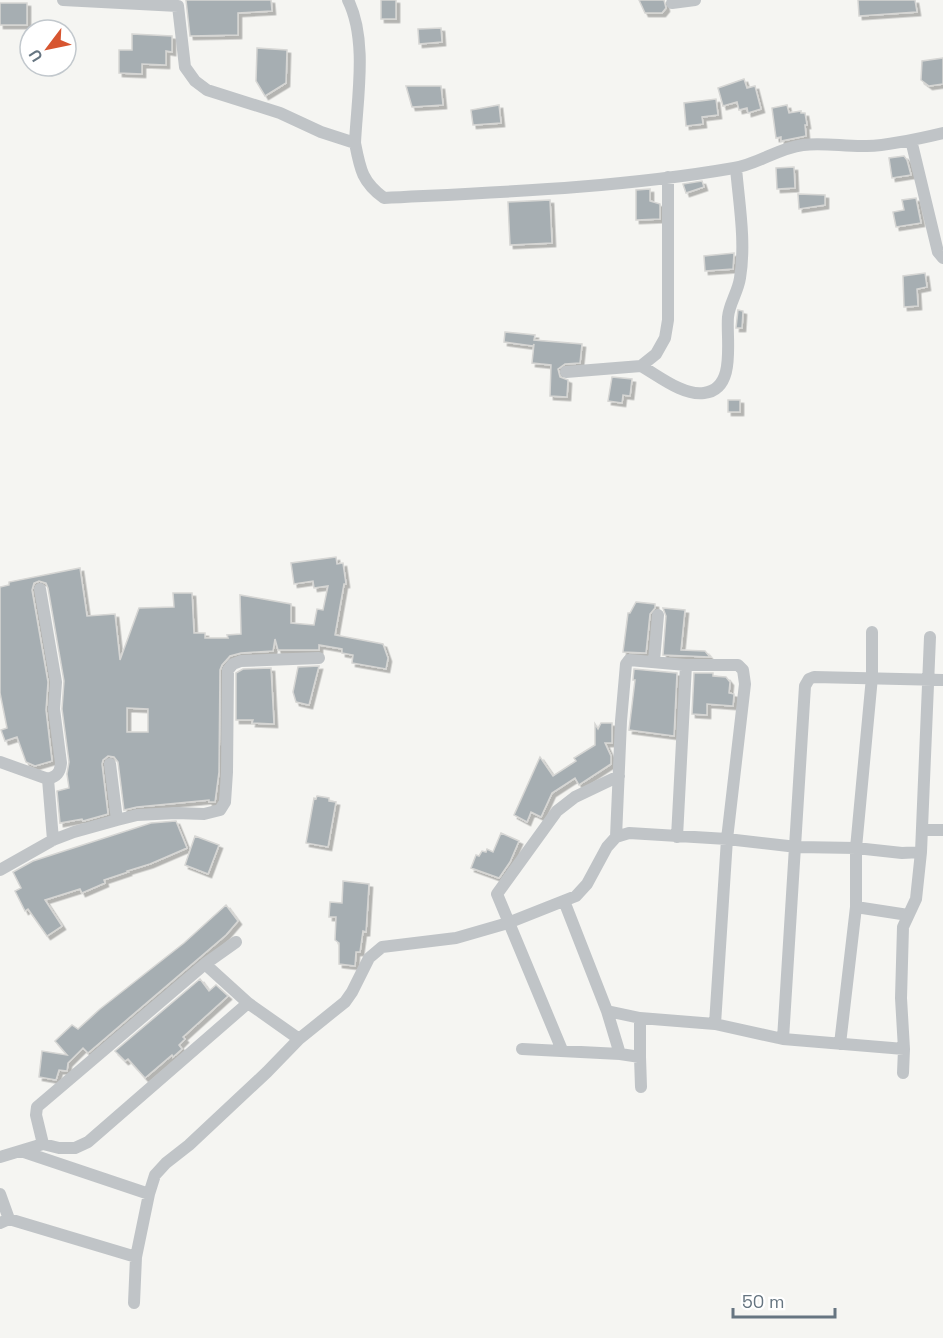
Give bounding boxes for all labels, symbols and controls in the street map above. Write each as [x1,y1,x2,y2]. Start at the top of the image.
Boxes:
north arrow [18,18,78,78]
text: U [24,46,47,66]
scale bar [733,1281,835,1319]
text: 50 m [742,1290,784,1313]

